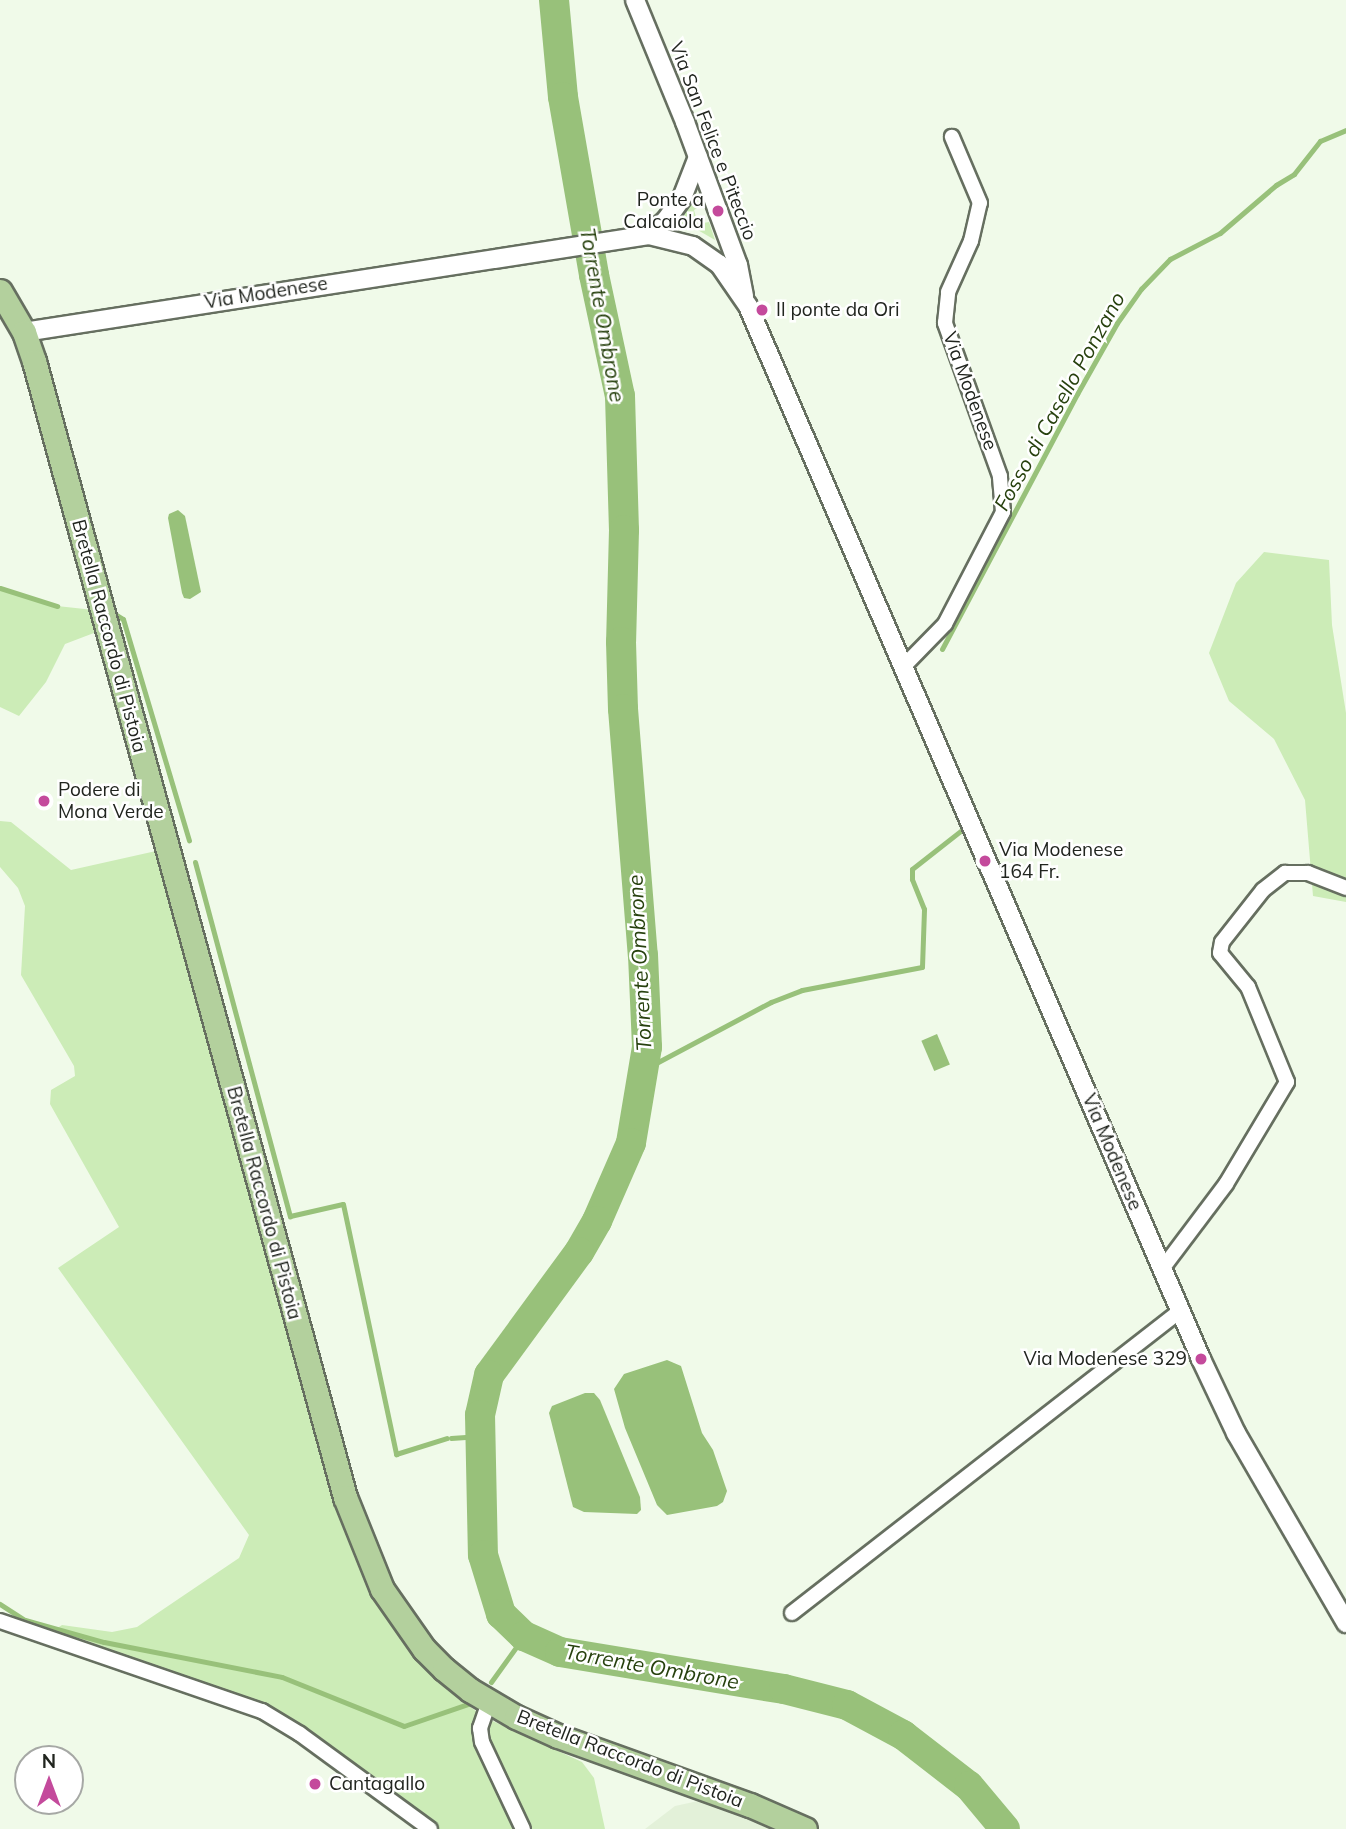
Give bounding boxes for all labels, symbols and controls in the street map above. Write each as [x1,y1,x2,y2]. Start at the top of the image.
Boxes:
street label: Via San Felice e Piteccio [665,39,761,243]
place label: Ponte a Calcaiola [623,189,704,233]
marker: Ponte a Calcaiola [710,203,726,219]
water label: Torrente Ombrone [575,226,631,404]
street label: Via Modenese [203,272,329,314]
water label: Fosso di Casello Ponzano [988,287,1130,515]
place label: Il ponte da Ori [776,299,899,321]
marker: Il ponte da Ori [754,302,770,318]
street label: Via Modenese [938,329,1002,453]
street label: Bretella Raccordo di Pistoia [67,517,151,755]
place label: Podere di Mona Verde [58,779,164,823]
marker: Podere di Mona Verde [36,793,52,809]
place label: Via Modenese 164 Fr. [999,839,1123,883]
marker: Via Modenese 164 Fr. [977,853,993,869]
water label: Torrente Ombrone [622,874,656,1052]
street label: Bretella Raccordo di Pistoia [222,1084,306,1322]
street label: Via Modenese [1077,1090,1147,1214]
place label: Via Modenese 329 [1024,1348,1187,1370]
marker: Via Modenese 329 [1193,1351,1209,1367]
water label: Torrente Ombrone [563,1638,741,1694]
street label: Bretella Raccordo di Pistoia [514,1705,746,1813]
north arrow [14,1745,84,1815]
text: N [42,1749,56,1773]
place label: Cantagallo [329,1773,425,1795]
marker: Cantagallo [307,1776,323,1792]

